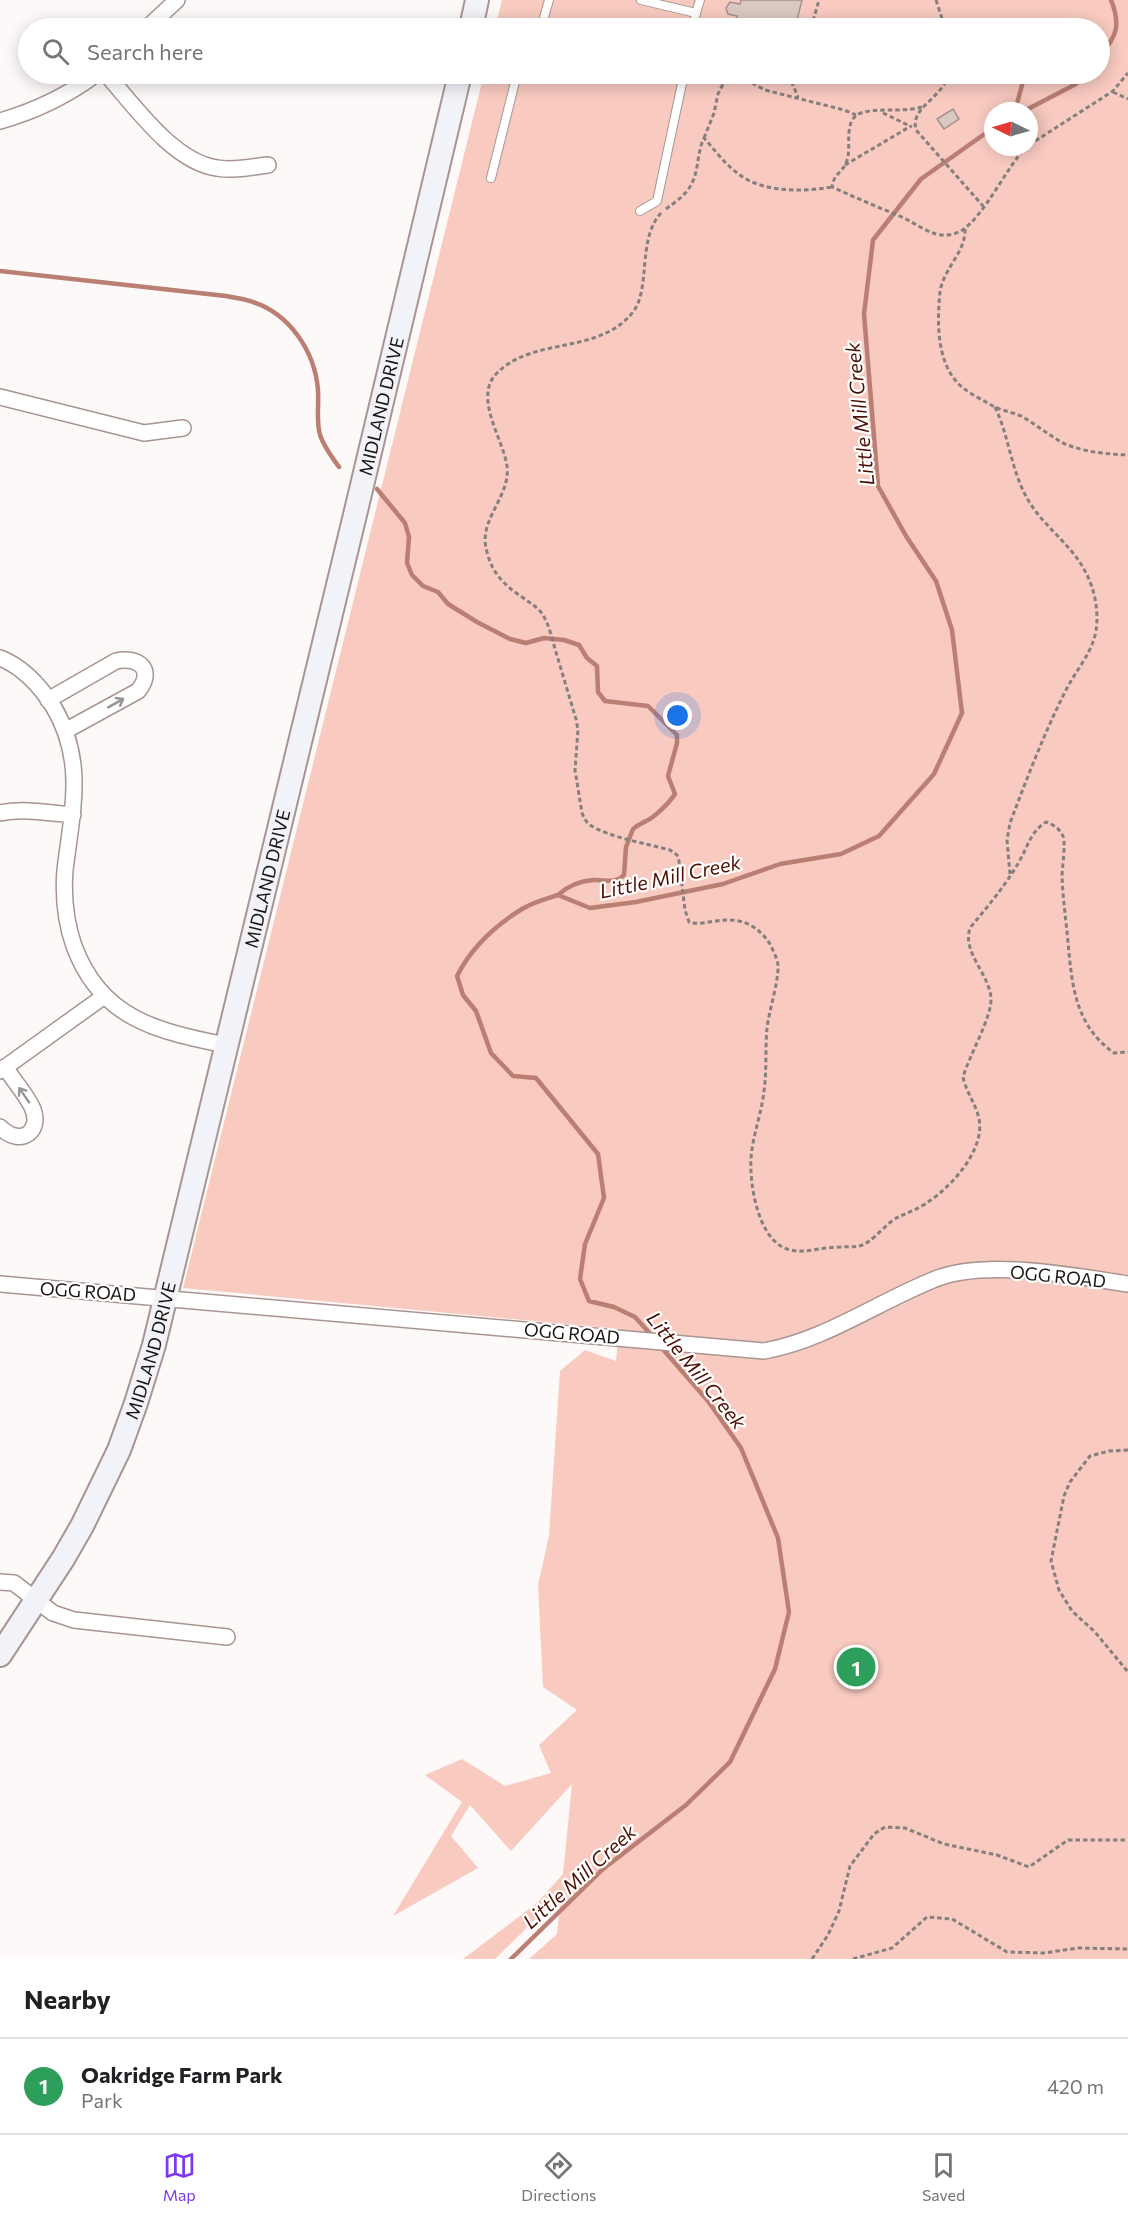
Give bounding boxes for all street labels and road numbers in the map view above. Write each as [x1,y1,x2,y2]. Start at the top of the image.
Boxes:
street label: MIDLAND DRIVE [354,335,408,478]
street label: MIDLAND DRIVE [240,807,294,950]
street label: OGG ROAD [1009,1260,1107,1292]
street label: OGG ROAD [39,1277,137,1305]
street label: MIDLAND DRIVE [120,1279,180,1422]
street label: OGG ROAD [523,1318,621,1348]

